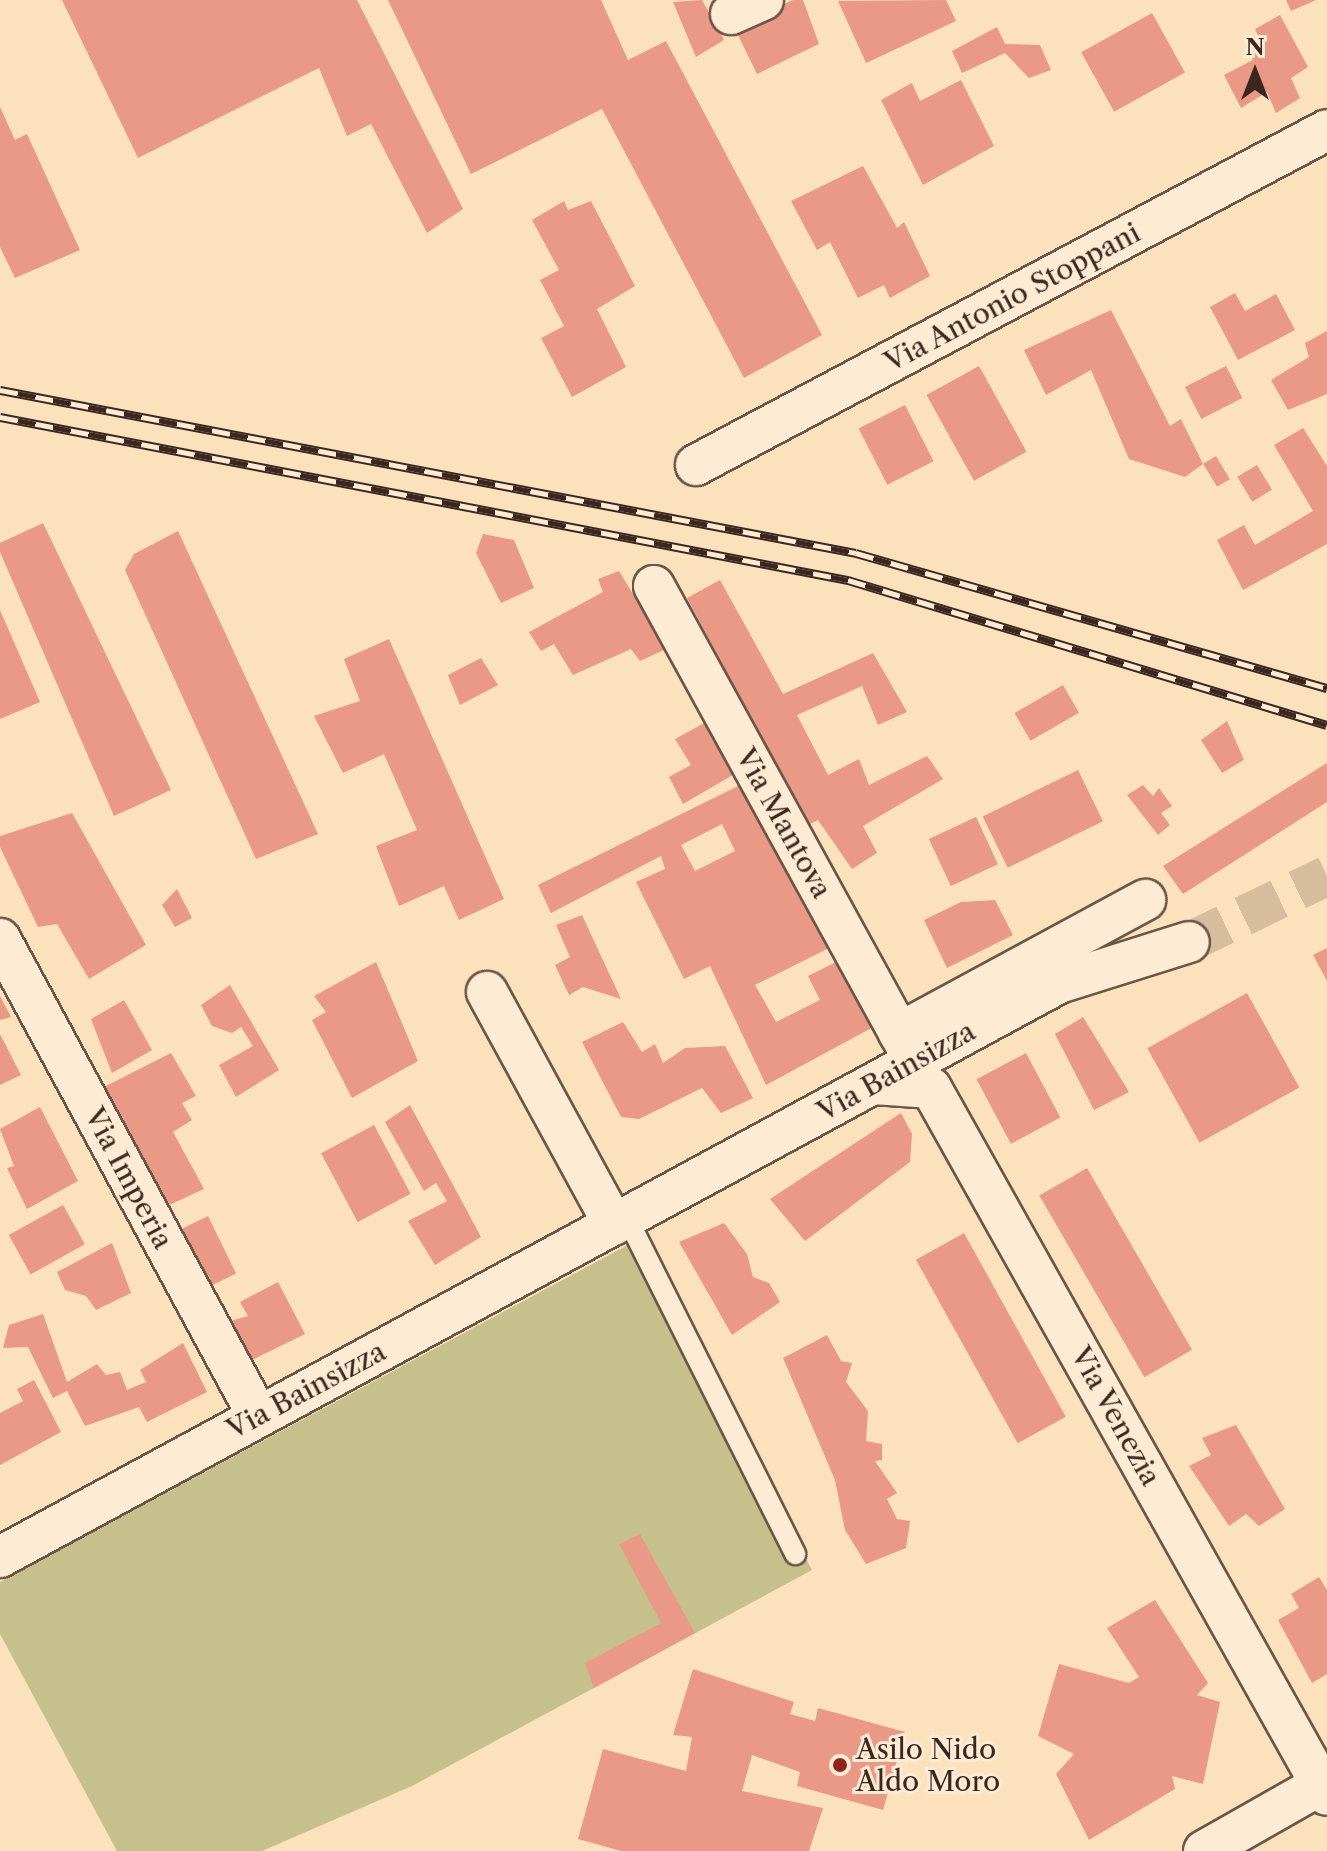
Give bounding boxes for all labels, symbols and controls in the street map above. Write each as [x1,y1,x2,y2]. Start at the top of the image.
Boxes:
north arrow [1215,32,1295,112]
text: N [1245,34,1265,61]
street label: Via Antonio Stoppani [878,215,1146,379]
street label: Via Mantova [729,742,839,904]
street label: Via Bainsizza [811,1014,981,1128]
street label: Via Imperia [78,1101,180,1255]
street label: Via Bainsizza [221,1334,391,1446]
street label: Via Venezia [1064,1340,1168,1492]
place label: Asilo Nido Aldo Moro [856,1732,1000,1798]
marker: Asilo Nido Aldo Moro [831,1756,849,1774]

